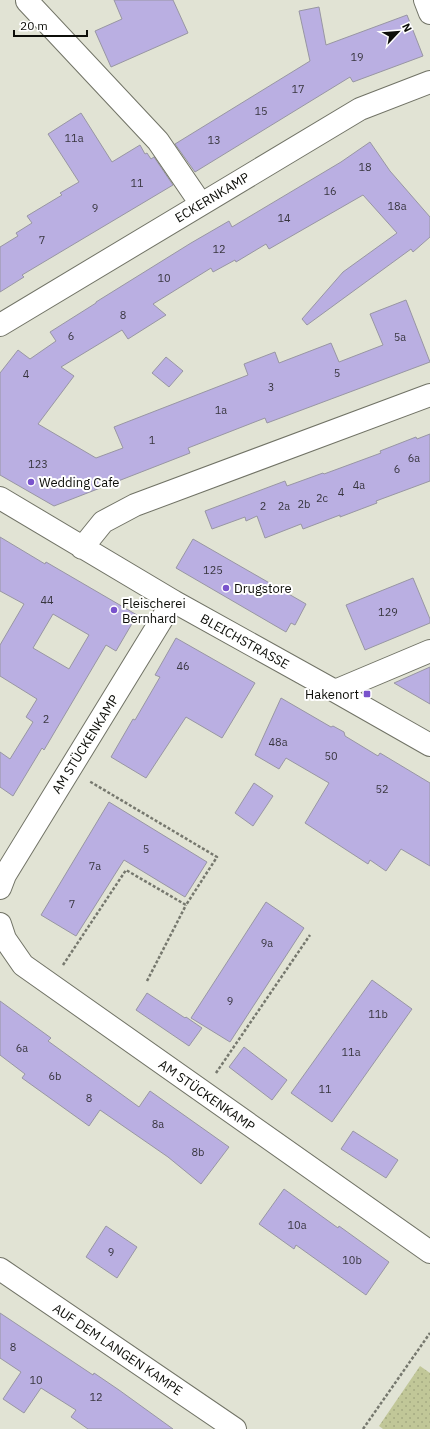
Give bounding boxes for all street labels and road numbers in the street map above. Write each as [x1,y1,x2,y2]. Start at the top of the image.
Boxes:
street label: ECKERNKAMP [172,168,253,226]
street label: BLEICHSTRASSE [197,610,292,673]
street label: AM STÜCKENKAMP [48,691,123,797]
street label: AM STÜCKENKAMP [155,1056,258,1135]
street label: AUF DEM LANGEN KAMPE [50,1300,186,1399]

